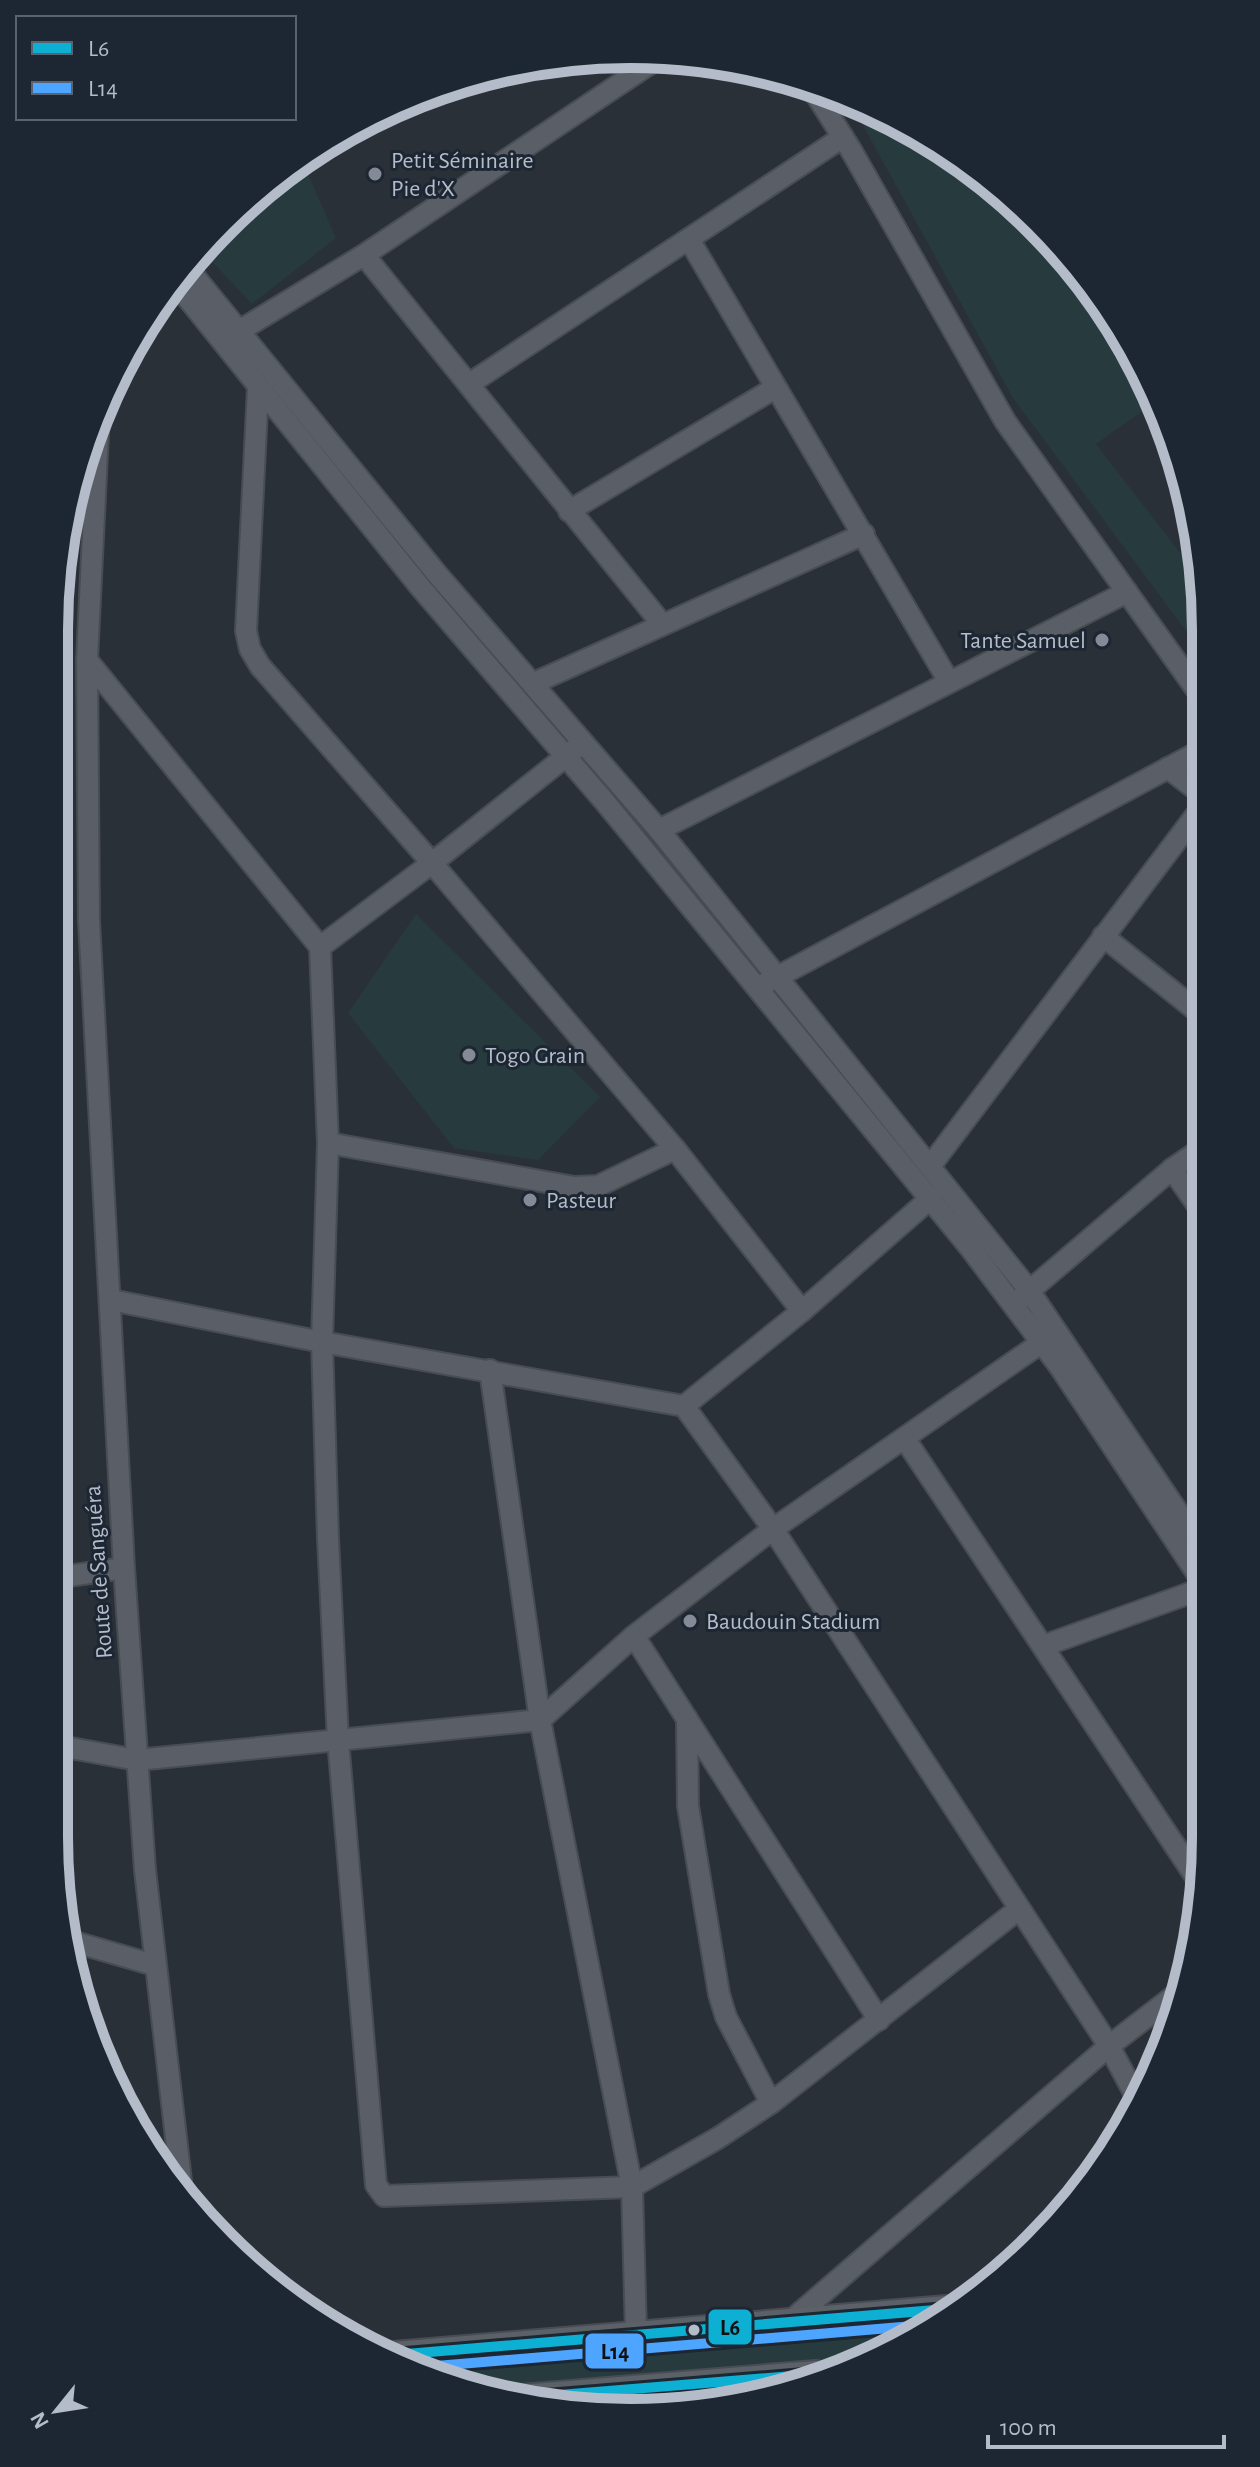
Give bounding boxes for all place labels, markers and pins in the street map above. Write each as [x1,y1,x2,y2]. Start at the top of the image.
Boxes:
place label: Petit Séminaire Pie d'X [391,149,534,201]
marker: Petit Séminaire Pie d'X [366,165,384,183]
place label: Tante Samuel [960,629,1086,653]
marker: Tante Samuel [1093,631,1111,649]
place label: Togo Grain [485,1044,585,1068]
marker: Togo Grain [460,1046,478,1064]
place label: Pasteur [546,1189,616,1213]
marker: Pasteur [521,1191,539,1209]
place label: Baudouin Stadium [706,1610,880,1634]
marker: Baudouin Stadium [681,1612,699,1630]
unlabelled marker [686,2322,702,2338]

